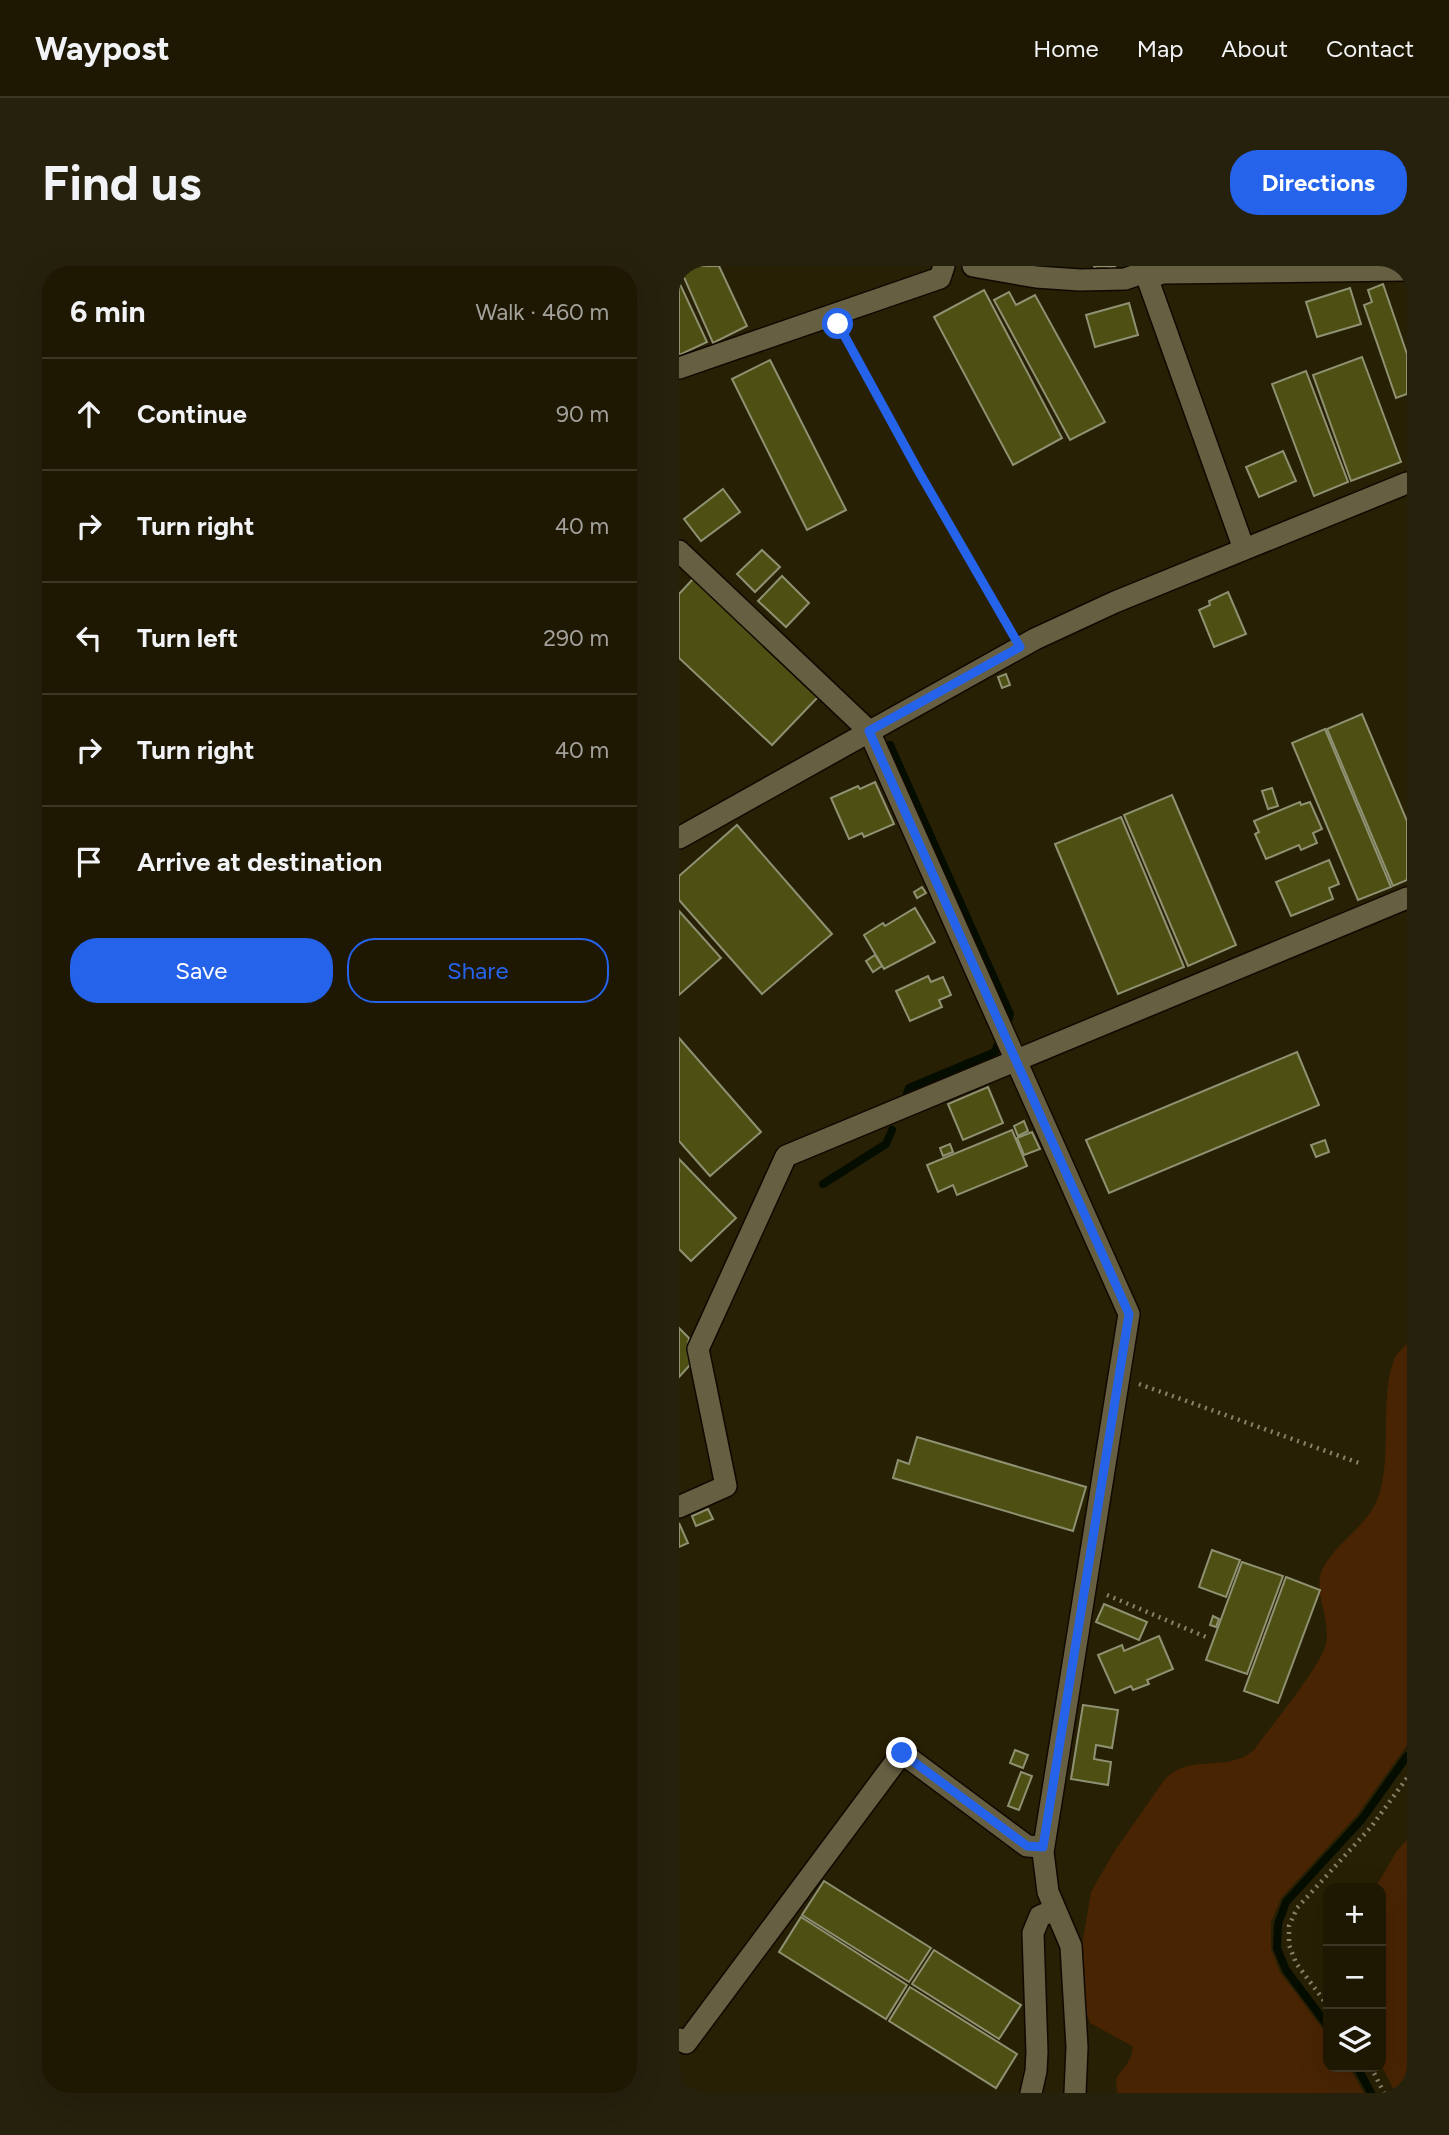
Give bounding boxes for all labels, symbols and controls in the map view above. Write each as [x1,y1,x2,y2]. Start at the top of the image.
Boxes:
text: Waypost [35,29,170,68]
text: Home [1033,34,1099,63]
text: Map [1137,34,1183,63]
text: About [1221,34,1288,63]
text: Contact [1326,34,1414,63]
button: Directions [1230,150,1407,215]
text: Find us [42,153,201,212]
text: 6 min [70,293,146,330]
text: Walk · 460 m [475,298,609,326]
route start [822,308,853,339]
icon: ahead [70,395,108,433]
text: Continue [137,398,247,430]
text: 90 m [556,400,609,428]
icon: right [70,507,108,545]
text: Turn right [137,510,254,542]
text: 40 m [555,512,609,540]
icon: left [70,619,108,657]
text: Turn left [137,622,238,654]
text: 290 m [543,624,609,652]
icon: right [70,731,108,769]
text: Turn right [137,734,254,766]
text: 40 m [555,736,609,764]
icon: arrive [70,843,108,881]
text: Arrive at destination [137,846,382,878]
button: Save [70,938,333,1003]
button: Share [347,938,609,1003]
route end [886,1737,917,1768]
map controls [1323,1883,1386,2072]
button: + [1323,1883,1386,1946]
button: − [1323,1946,1386,2009]
button: layers [1323,2009,1386,2072]

